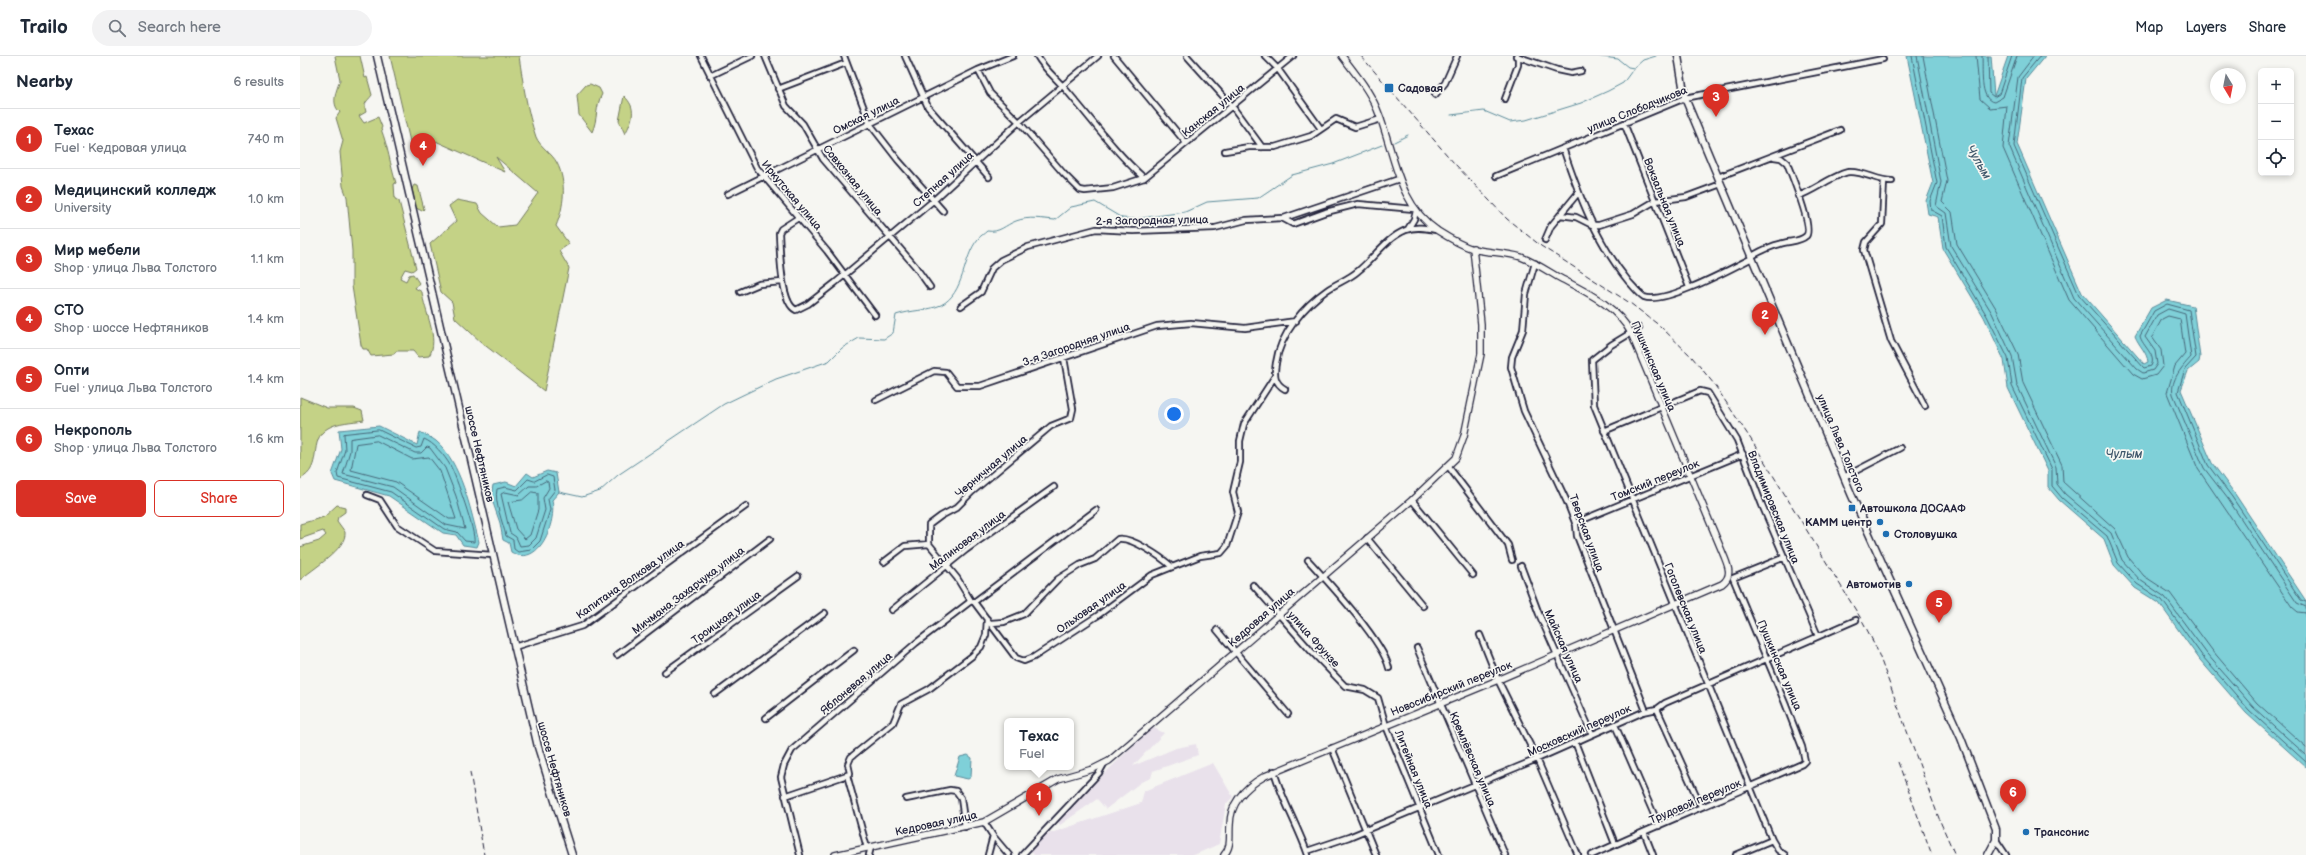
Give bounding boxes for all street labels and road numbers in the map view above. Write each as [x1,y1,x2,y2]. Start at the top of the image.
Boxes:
street label: Канская улица [1179,81,1248,140]
street label: улица Слободчикова [1585,83,1689,135]
street label: Омская улица [831,94,902,137]
street label: Совхозная улица [820,142,885,219]
street label: Степная улица [910,148,977,210]
street label: Вокзальная улица [1641,156,1688,249]
street label: Иркутская улица [759,158,825,233]
street label: 2-я Загородная улица [1095,213,1209,228]
street label: Пушкинская улица [1629,319,1679,414]
street label: 3-я Загородняя улица [1021,320,1132,369]
street label: улица Льва Толстого [1814,392,1867,494]
street label: шоссе Нефтяников [462,405,497,504]
street label: Черничная улица [953,432,1030,500]
street label: Владимировская улица [1745,449,1802,566]
street label: Томский переулок [1609,457,1701,504]
street label: Тверская улица [1566,493,1607,574]
street label: Малиновая улица [927,507,1008,573]
street label: Капитана Волкова улица [574,537,687,622]
street label: Мичмана Захарчука улица [630,544,747,637]
street label: Гоголевская улица [1661,561,1710,656]
street label: Ольховая улица [1054,578,1129,636]
street label: Кедровая улица [1226,585,1298,650]
street label: Троицкая улица [689,588,764,647]
street label: Майская улица [1542,607,1586,685]
street label: улица Фрунзе [1285,609,1342,670]
street label: Пушкинская улица [1755,618,1805,713]
street label: Яблоневая улица [818,649,895,717]
street label: Новосибирский переулок [1389,658,1514,719]
street label: Московский переулок [1525,702,1633,759]
street label: Кремлёвская улица [1447,710,1499,809]
street label: шоссе Нефтяников [535,720,574,818]
street label: Литейная улица [1392,727,1435,811]
street label: Трудовой переулок [1647,776,1743,827]
street label: Кедровая улица [894,808,979,839]

